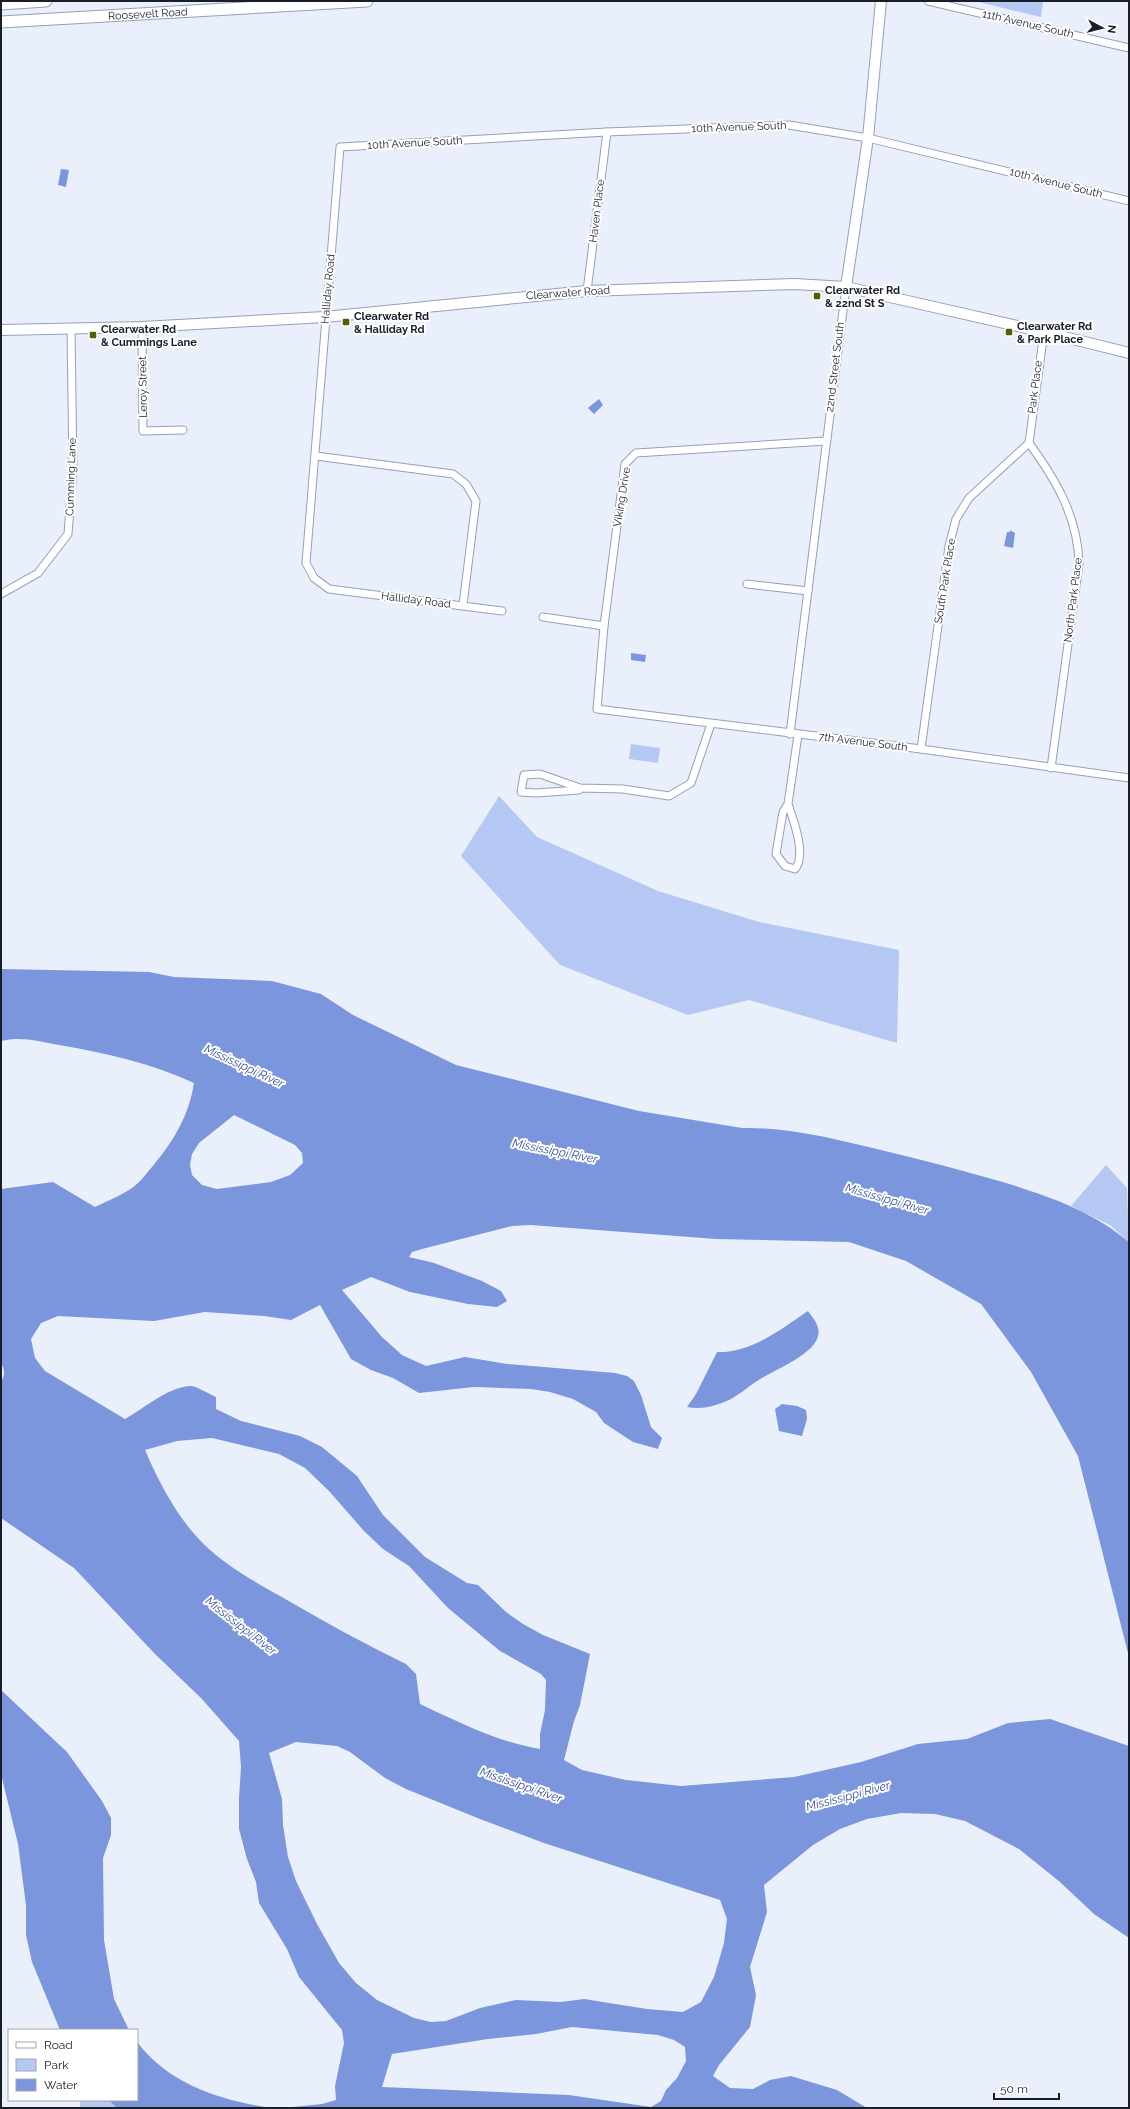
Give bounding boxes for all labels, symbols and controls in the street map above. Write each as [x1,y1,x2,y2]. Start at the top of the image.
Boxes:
street label: Roosevelt Road [108,5,188,22]
street label: 11th Avenue South [981,7,1075,41]
north arrow [1082,8,1122,48]
text: N [1104,24,1118,34]
street label: 10th Avenue South [691,119,787,135]
street label: 10th Avenue South [367,134,463,152]
street label: 10th Avenue South [1008,165,1104,201]
street label: Haven Place [587,178,607,243]
street label: Halliday Road [318,253,338,324]
street label: Clearwater Road [525,284,611,302]
place label: Clearwater Rd & 22nd St S [825,284,900,310]
marker: Clearwater Rd & 22nd St S [812,291,822,301]
place label: Clearwater Rd & Halliday Rd [354,310,429,336]
marker: Clearwater Rd & Halliday Rd [341,317,351,327]
place label: Clearwater Rd & Park Place [1017,320,1092,346]
street label: 22nd Street South [823,321,847,413]
place label: Clearwater Rd & Cummings Lane [101,323,197,349]
marker: Clearwater Rd & Park Place [1004,327,1014,337]
marker: Clearwater Rd & Cummings Lane [88,330,98,340]
street label: Leroy Street [136,356,150,418]
street label: Park Place [1025,359,1045,414]
street label: Cumming Lane [63,437,79,516]
street label: Viking Drive [611,466,633,528]
street label: South Park Place [932,537,958,625]
street label: North Park Place [1061,556,1085,643]
street label: Halliday Road [380,589,452,611]
street label: 7th Avenue South [818,730,908,754]
water label: Mississippi River [202,1041,287,1091]
water label: Mississippi River [511,1136,600,1166]
water label: Mississippi River [844,1180,931,1218]
water label: Mississippi River [203,1594,280,1659]
water label: Mississippi River [478,1764,565,1806]
water label: Mississippi River [804,1778,892,1814]
legend [8,2029,138,2101]
text: Road [44,2038,73,2052]
text: Park [44,2058,69,2072]
scale bar [994,2075,1059,2101]
text: Water [44,2078,78,2092]
text: 50 m [1000,2082,1028,2096]

